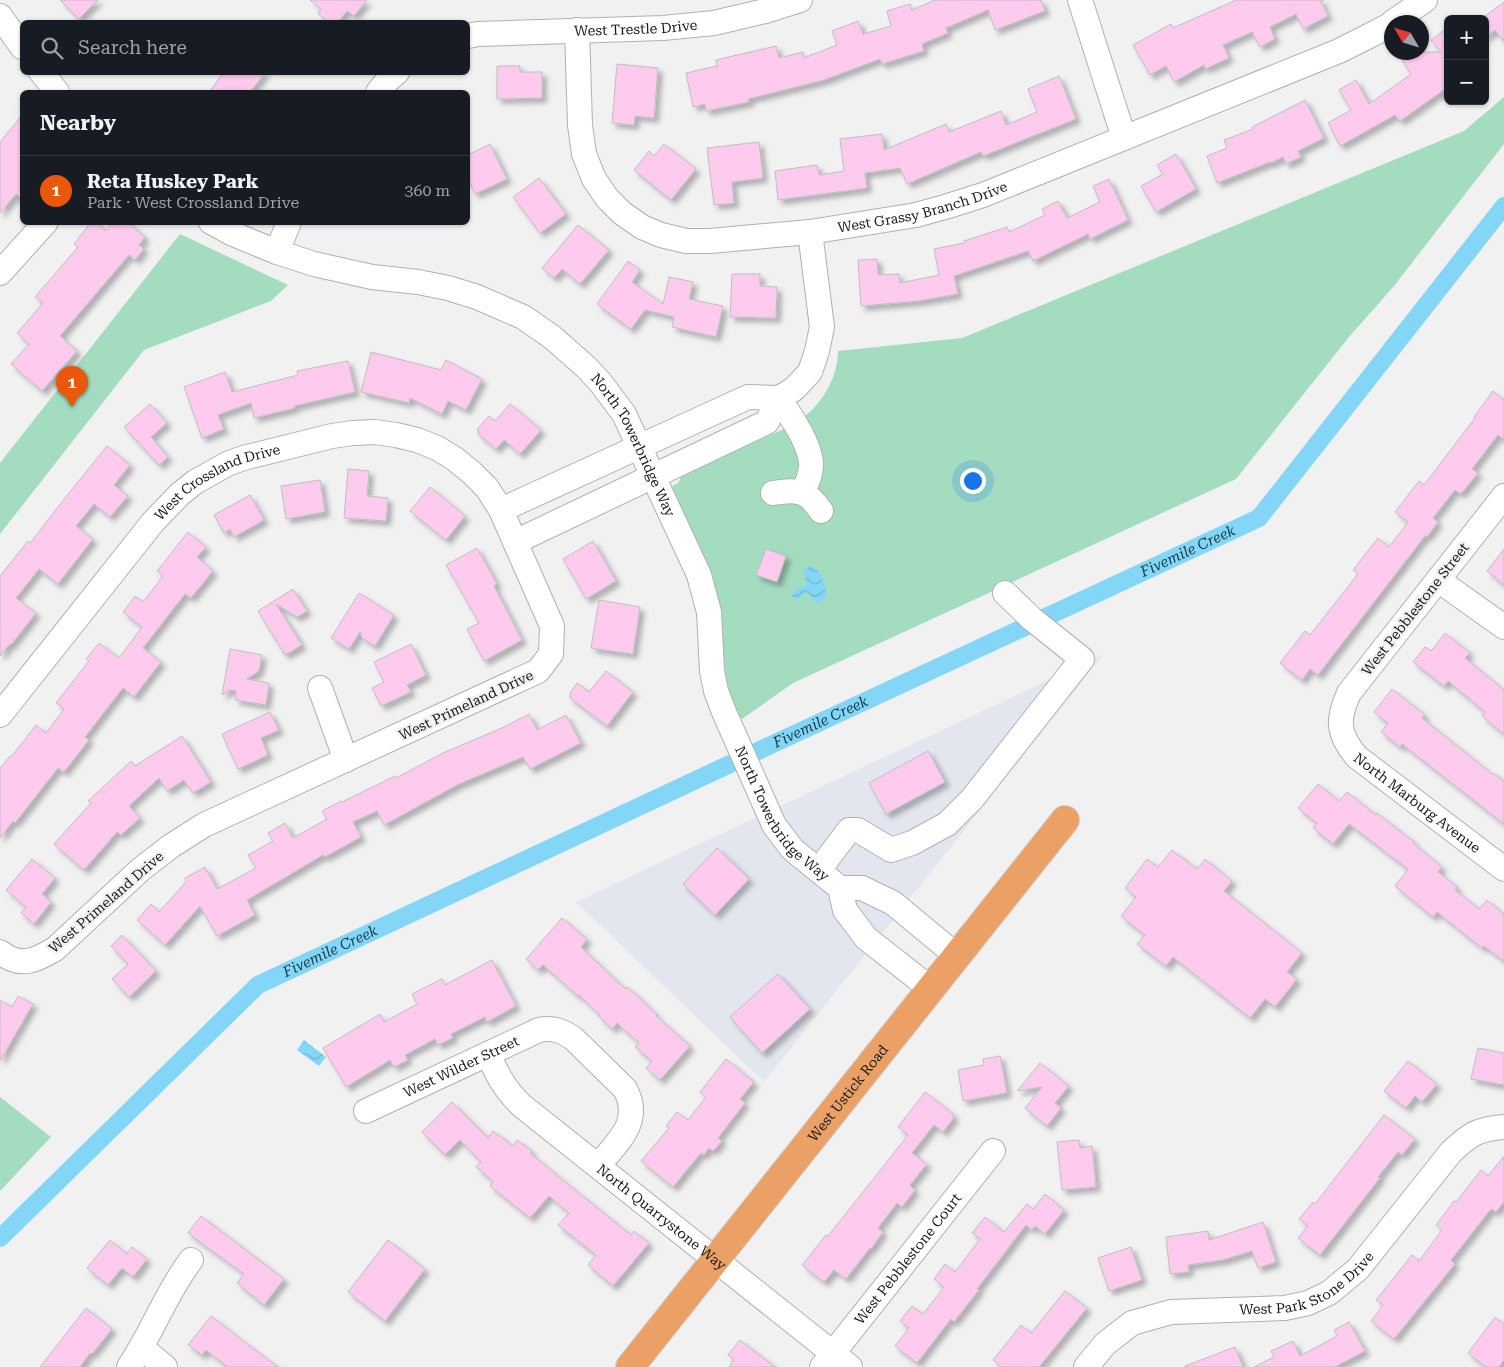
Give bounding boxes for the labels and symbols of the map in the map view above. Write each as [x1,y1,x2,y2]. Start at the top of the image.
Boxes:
north arrow [1384,15,1429,60]
street label: West Trestle Drive [574,17,698,39]
street label: West Grassy Branch Drive [837,178,1010,235]
pin: 1 [56,366,88,407]
street label: North Towerbridge Way [588,370,679,520]
street label: West Crossland Drive [151,441,282,524]
your location [960,468,986,494]
water label: Fivemile Creek [1137,521,1239,581]
street label: West Pebblestone Street [1358,540,1472,678]
street label: West Primeland Drive [396,667,536,743]
water label: Fivemile Creek [769,692,872,752]
street label: North Towerbridge Way [732,744,833,885]
street label: North Marburg Avenue [1351,749,1484,856]
street label: West Primeland Drive [46,848,167,956]
water label: Fivemile Creek [279,921,381,982]
street label: West Wilder Street [401,1033,522,1100]
street label: West Ustick Road [805,1042,891,1145]
street label: North Quarrystone Way [594,1161,730,1274]
street label: West Pebblestone Court [851,1190,964,1327]
street label: West Park Stone Drive [1239,1248,1377,1318]

